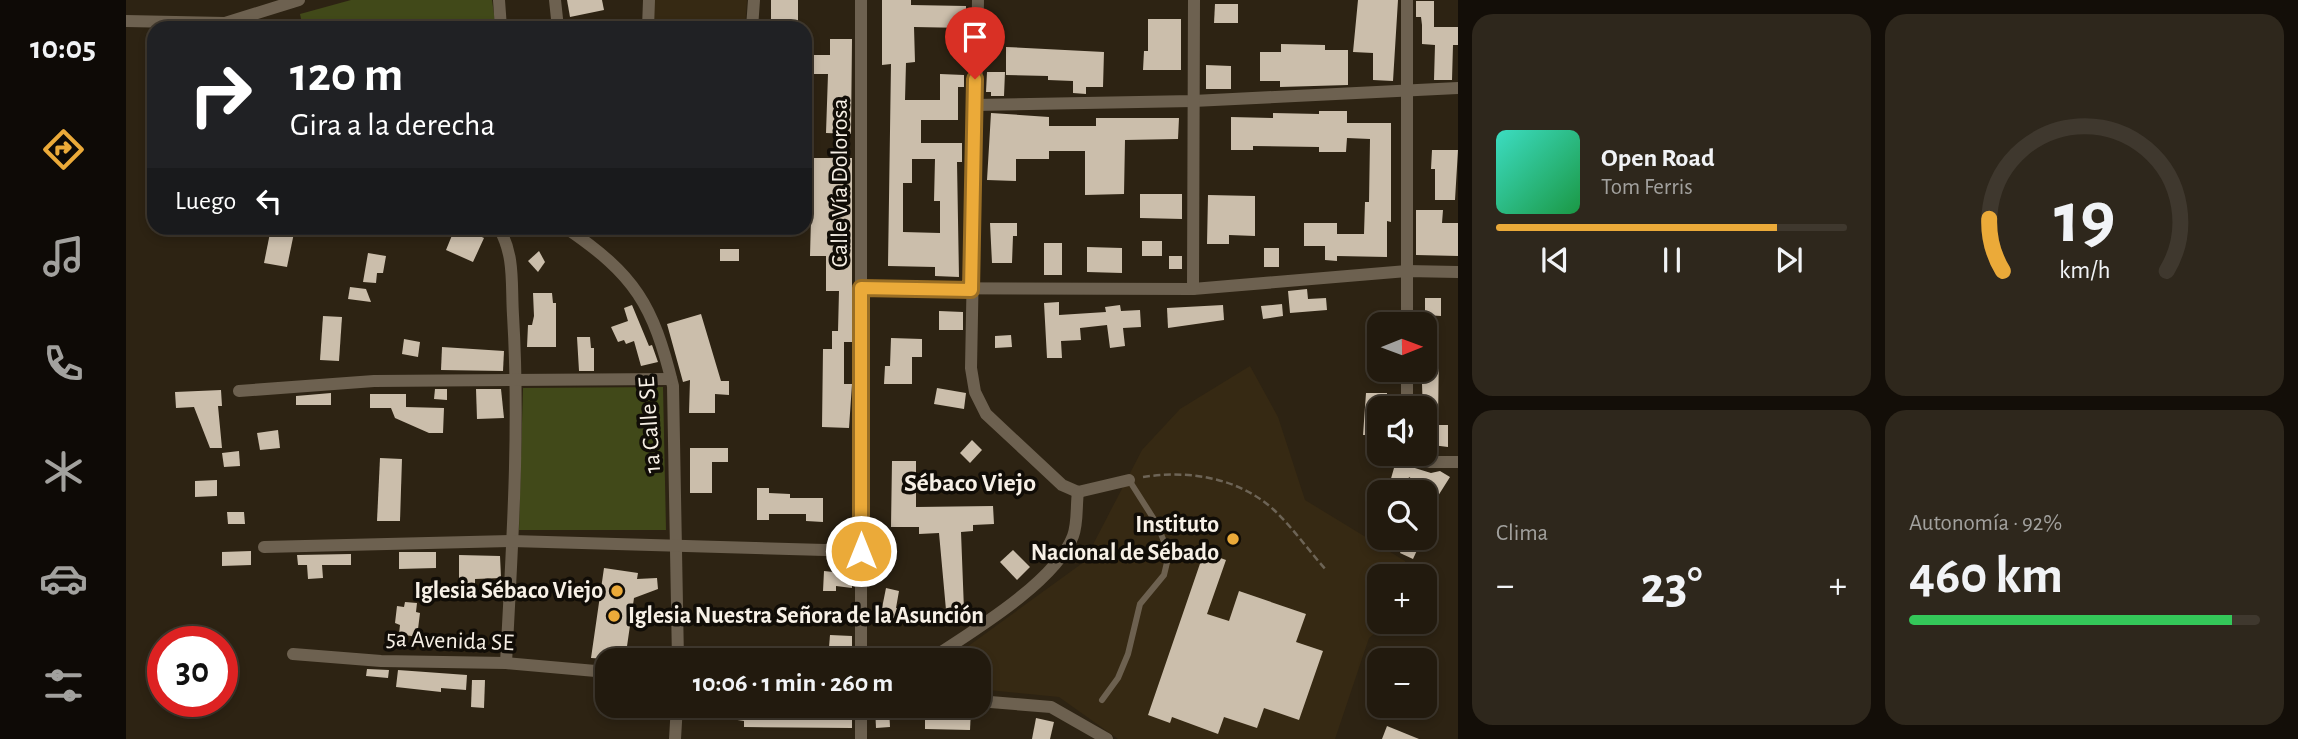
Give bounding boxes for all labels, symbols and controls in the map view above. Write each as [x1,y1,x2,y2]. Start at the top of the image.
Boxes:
pin [945,7,1005,79]
icon: arrive [956,18,994,56]
text: 10:05 [30,32,96,64]
icon: right [175,49,266,140]
text: 120 m [290,51,403,100]
street label: Calle Vía Dolorosa [828,98,852,268]
text: Gira a la derecha [290,109,495,141]
icon: directions [39,125,88,174]
text: Open Road [1601,145,1715,171]
text: Tom Ferris [1601,176,1693,199]
icon: left [250,182,288,220]
text: 19 [2054,183,2115,256]
text: Luego [175,188,236,214]
icon: music [39,232,88,281]
icon: previous [1536,241,1574,279]
icon: pause [1653,241,1691,279]
icon: next [1770,241,1808,279]
text: km/h [2059,258,2110,283]
north arrow [1367,312,1437,382]
map controls [1367,312,1437,718]
icon: phone [39,339,88,388]
street label: 1a Calle SE [635,376,665,474]
button: sound [1367,396,1437,466]
icon: climate [39,447,88,496]
district label: Sébaco Viejo [904,470,1036,496]
button: search [1367,480,1437,550]
text: Autonomía · 92% [1909,512,2062,535]
place label: Instituto Nacional de Sébado [1031,513,1219,565]
position arrow [824,514,898,588]
text: Clima [1496,522,1548,545]
marker: Instituto Nacional de Sébado [1225,531,1241,547]
text: 460 km [1909,550,2063,602]
icon: car [39,554,88,603]
text: 23° [1640,560,1703,612]
button: + [1367,564,1437,634]
text: − [1496,567,1514,605]
text: + [1829,567,1847,605]
place label: Iglesia Sébaco Viejo [414,579,603,603]
marker: Iglesia Sébaco Viejo [609,583,625,599]
place label: Iglesia Nuestra Señora de la Asunción [628,604,984,628]
marker: Iglesia Nuestra Señora de la Asunción [606,608,622,624]
speed limit sign: 30 [147,626,238,717]
street label: 5a Avenida SE [386,627,515,655]
button: − [1367,648,1437,718]
icon: filters [39,661,88,710]
text: 10:06 · 1 min · 260 m [693,670,893,696]

